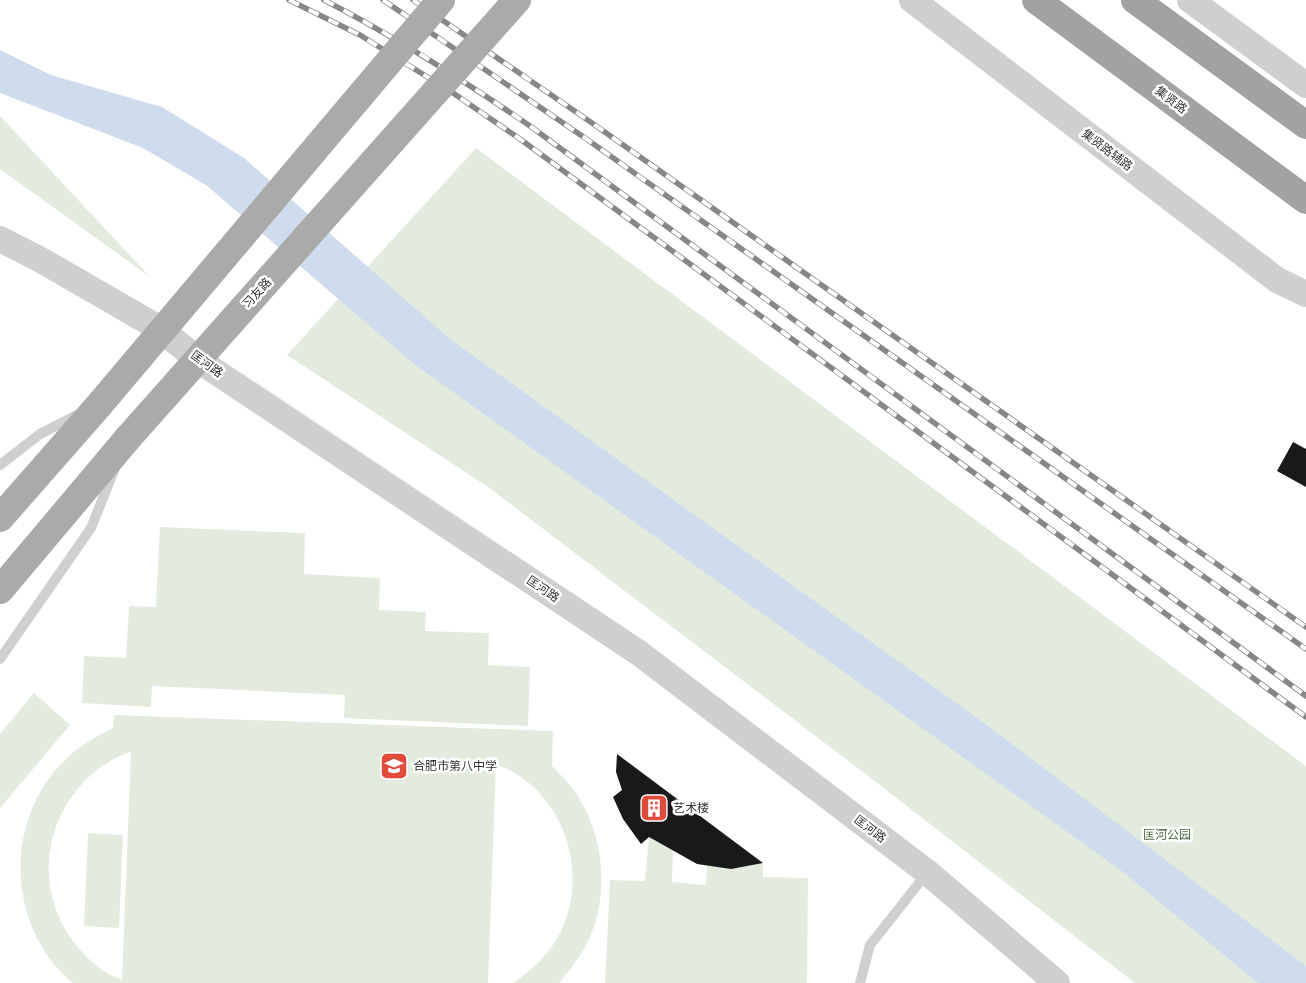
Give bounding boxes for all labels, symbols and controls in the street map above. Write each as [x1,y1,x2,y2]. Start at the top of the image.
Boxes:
street label: 集贤路 [1152,84,1190,116]
street label: 集贤路辅路 [1079,126,1135,174]
street label: 习友路 [240,275,274,311]
street label: 匡河路 [188,348,226,380]
street label: 匡河路 [524,573,562,605]
school or university icon: 合肥市第八中学 [379,751,409,781]
place label: 合肥市第八中学 [413,759,497,773]
building icon: 艺术楼 [639,793,669,823]
place label: 艺术楼 [673,801,709,815]
street label: 匡河路 [851,813,889,845]
park label: 匡河公园 [1143,828,1191,842]

